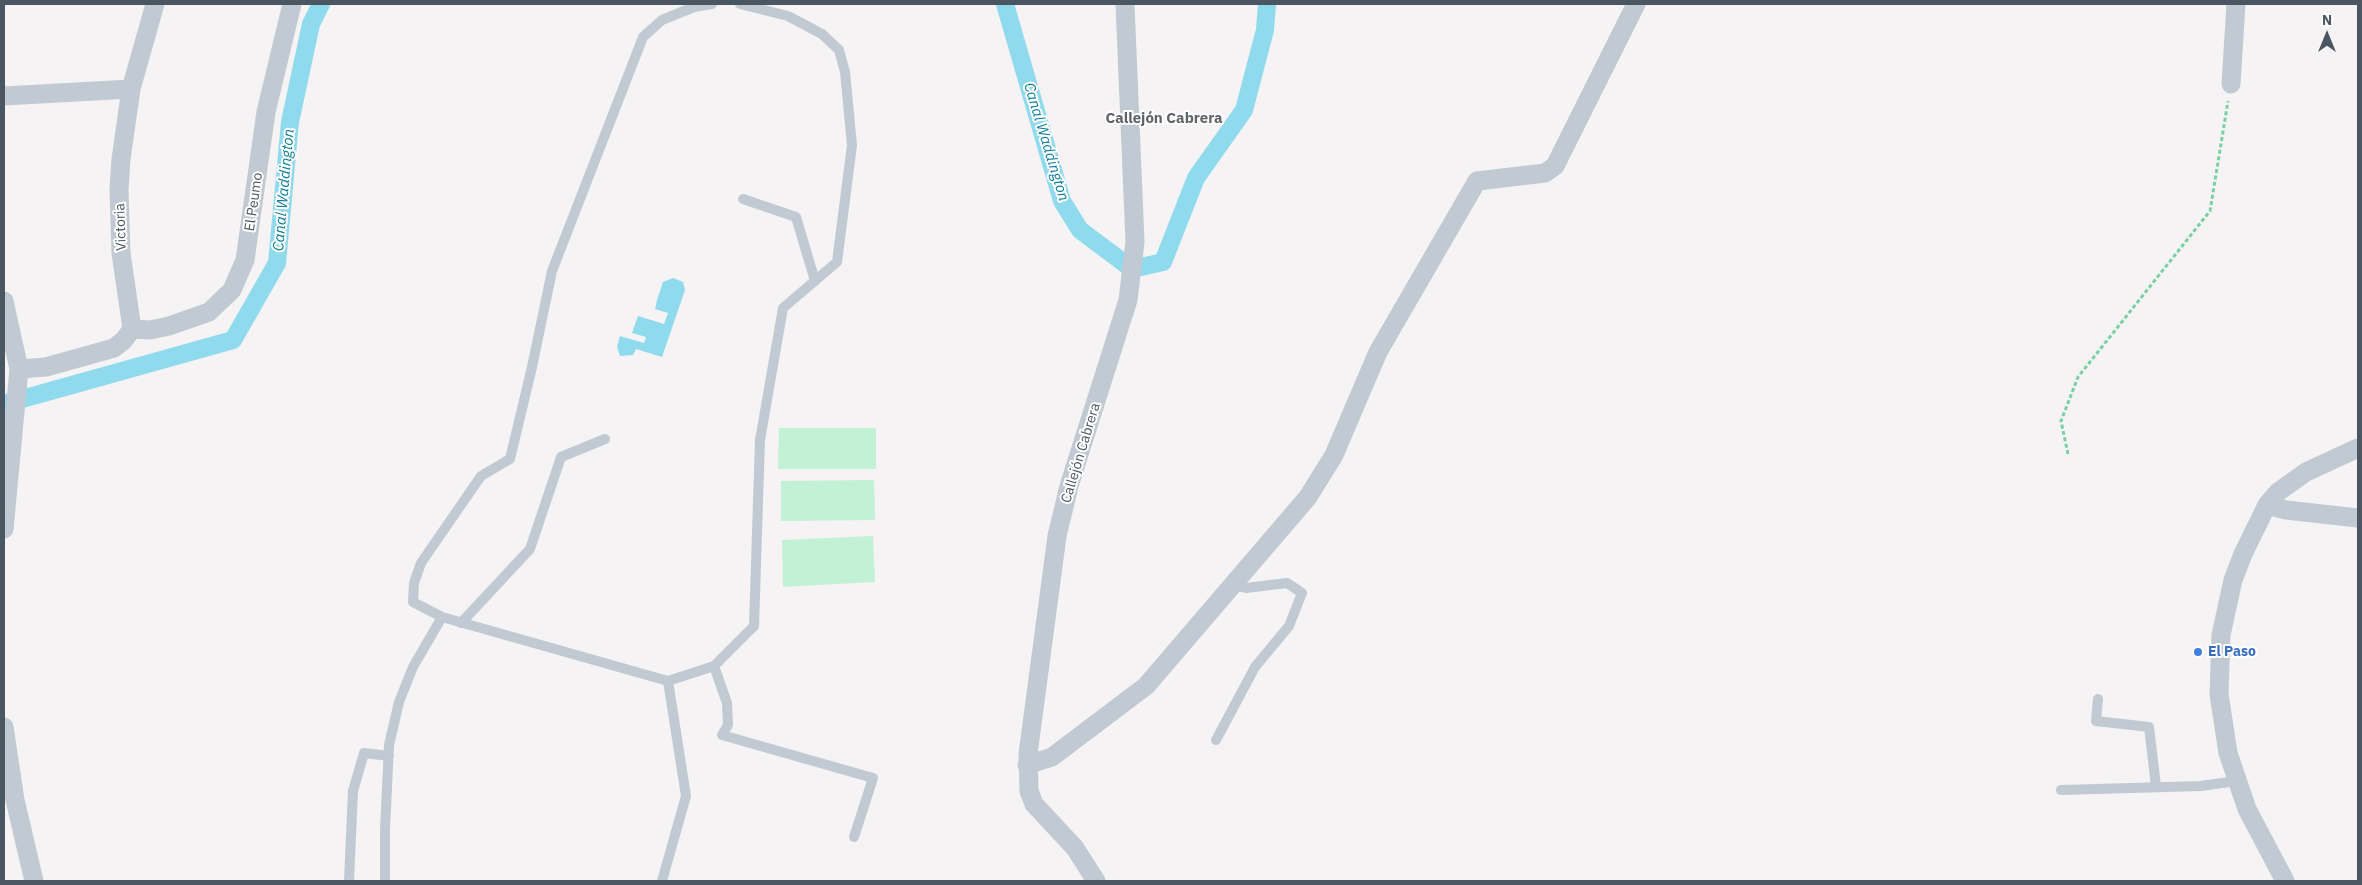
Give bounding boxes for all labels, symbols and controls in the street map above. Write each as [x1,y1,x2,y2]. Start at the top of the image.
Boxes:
north arrow [2302,10,2352,60]
text: N [2322,11,2332,29]
water label: Canal Waddington [1019,81,1073,203]
district label: Callejón Cabrera [1105,110,1223,128]
water label: Canal Waddington [270,128,298,252]
street label: El Peumo [242,172,266,232]
street label: Victoria [112,203,130,251]
street label: Callejón Cabrera [1058,401,1104,505]
place label: El Paso [2208,644,2256,660]
marker: El Paso [2192,646,2204,658]

